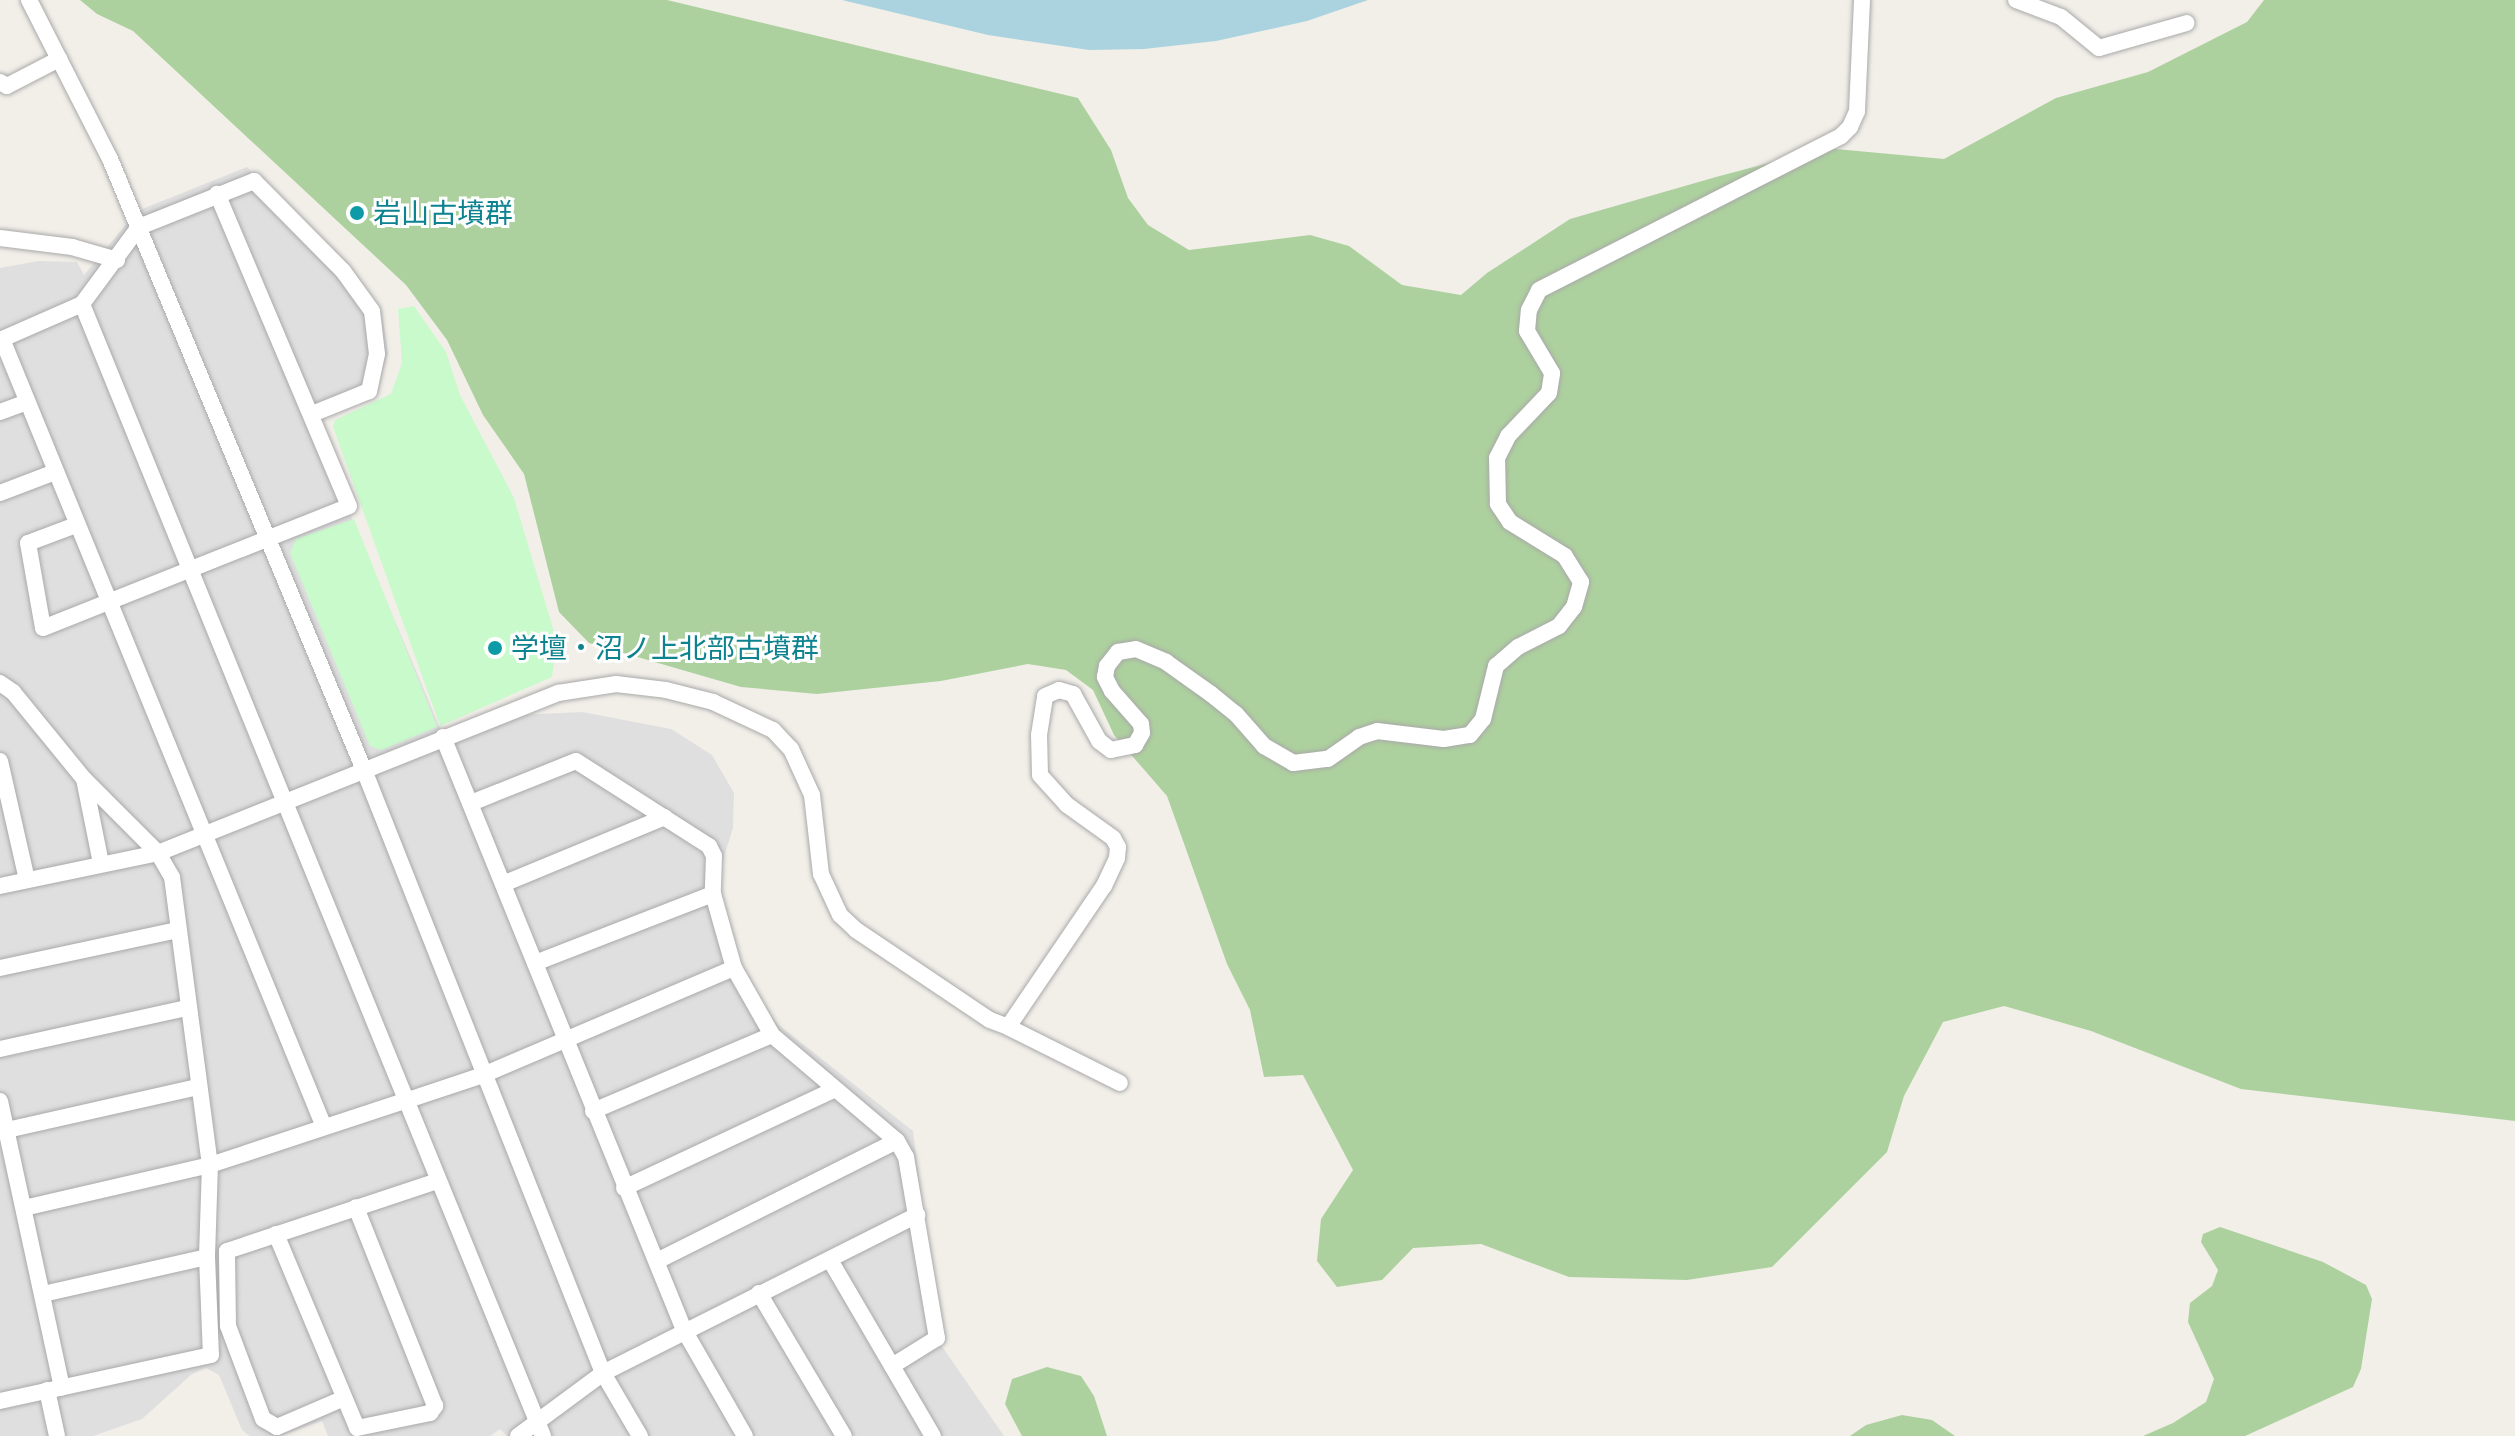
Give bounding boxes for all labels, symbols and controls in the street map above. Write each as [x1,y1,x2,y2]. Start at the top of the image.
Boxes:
place label: 岩山古墳群 [373,196,513,230]
marker: 岩山古墳群 [348,204,366,222]
place label: 学壇・沼ノ上北部古墳群 [511,631,819,665]
marker: 学壇・沼ノ上北部古墳群 [486,639,504,657]

